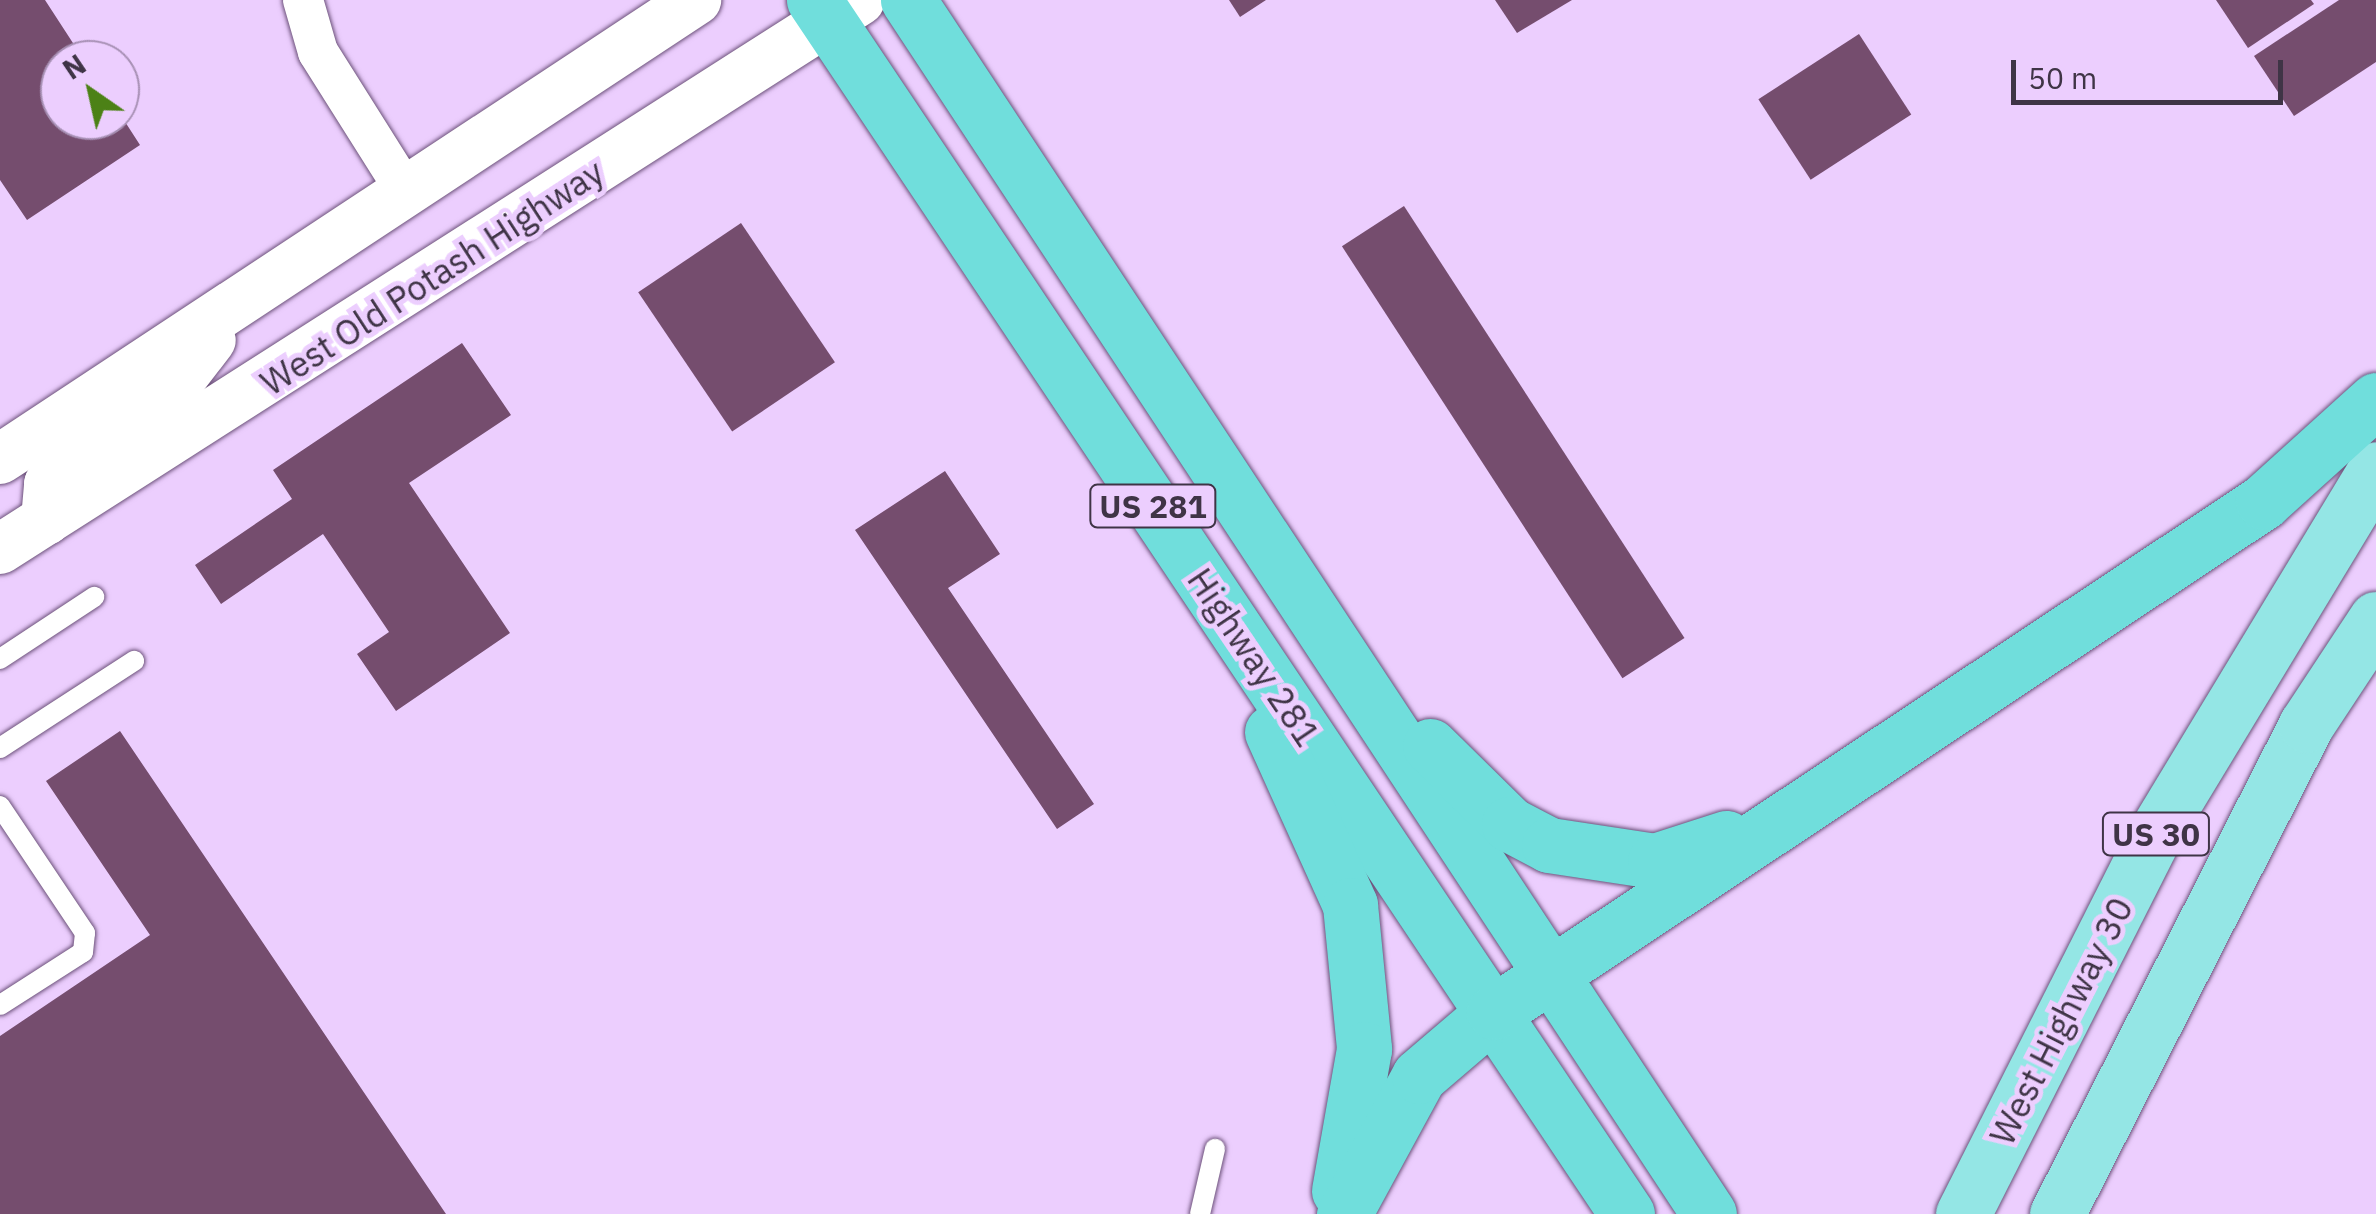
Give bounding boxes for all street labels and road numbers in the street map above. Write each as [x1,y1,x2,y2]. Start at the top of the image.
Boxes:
street label: West Old Potash Highway [253,150,611,404]
road number: US 281 [1088,479,1218,533]
street label: Highway 281 [1179,560,1329,754]
road number: US 30 [2101,807,2211,861]
street label: West Highway 30 [1981,890,2141,1152]

